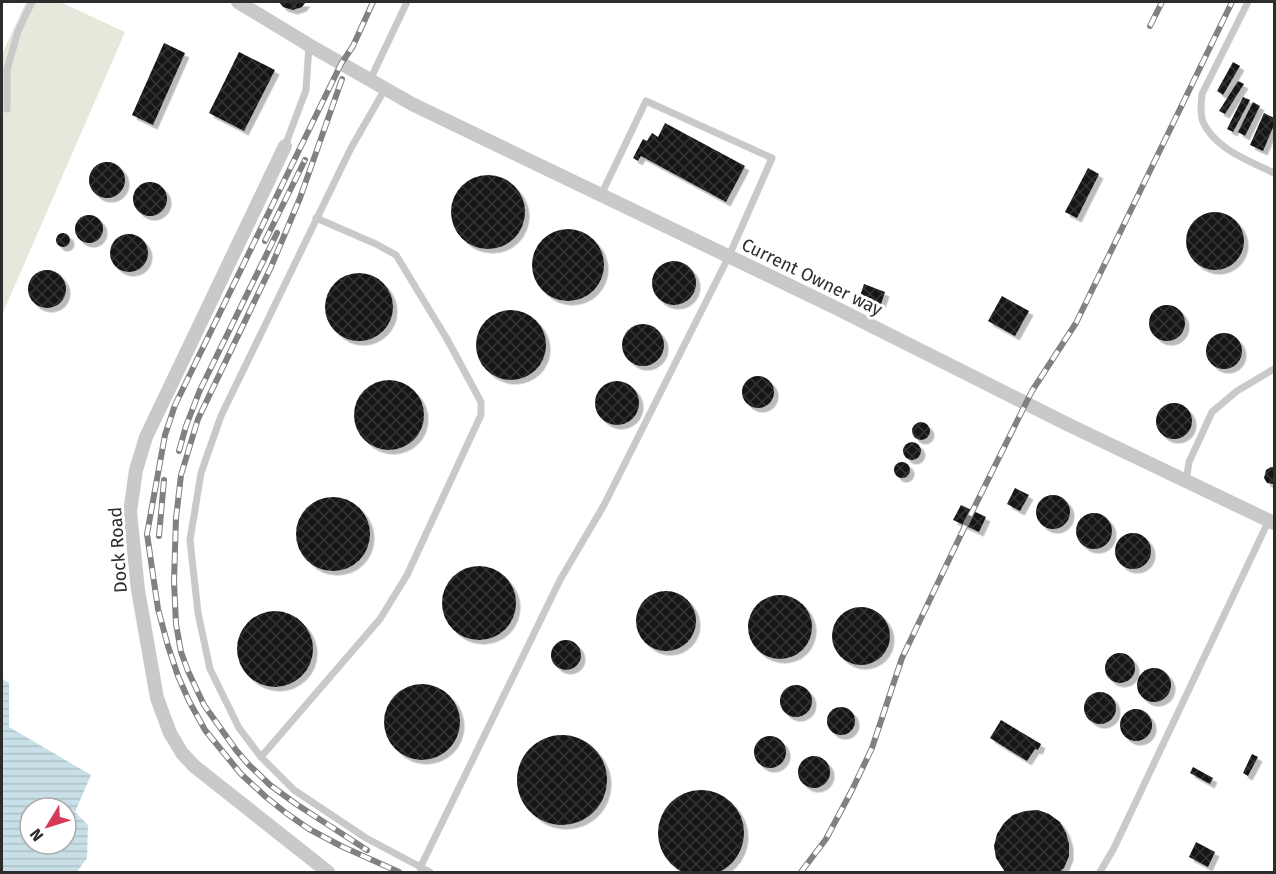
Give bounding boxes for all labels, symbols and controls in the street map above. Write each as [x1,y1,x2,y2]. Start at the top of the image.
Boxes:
street label: Current Owner way [738,233,886,321]
street label: Dock Road [104,506,132,594]
north arrow [18,796,78,856]
text: N [26,825,47,845]

